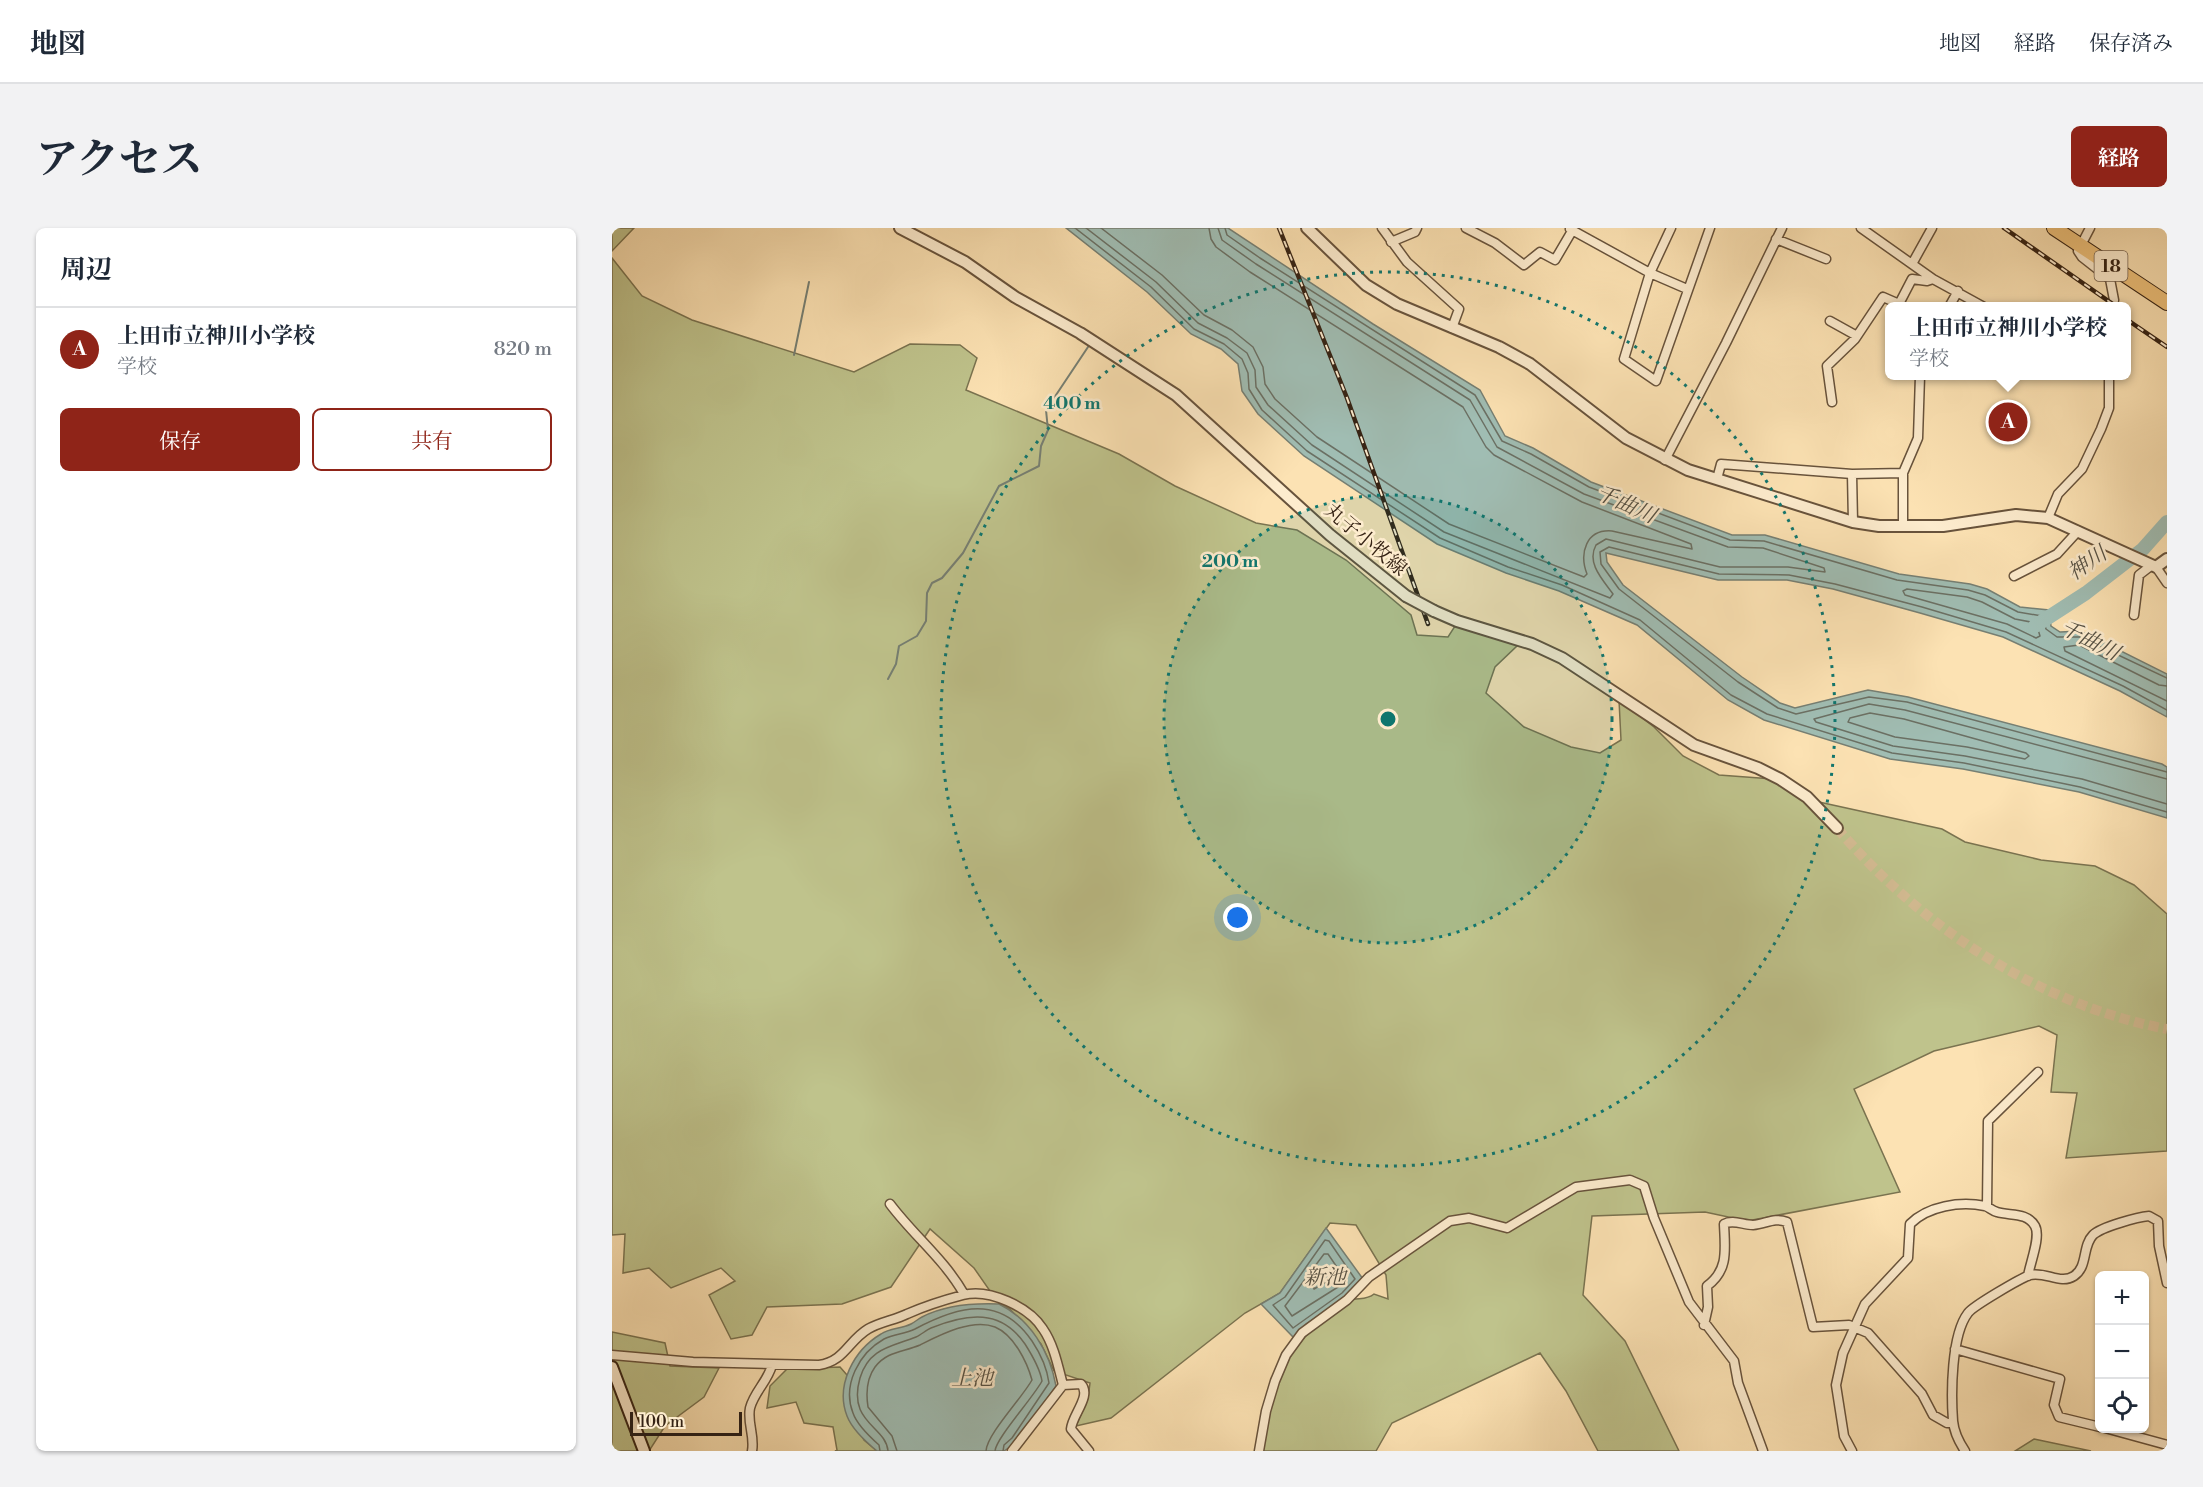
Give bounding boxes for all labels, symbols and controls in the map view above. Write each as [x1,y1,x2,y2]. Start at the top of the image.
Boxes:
text: 地図 [30,27,86,62]
text: 地図 [1939,31,1981,57]
text: 経路 [2014,31,2056,57]
text: 保存済み [2089,31,2173,57]
button: 経路 [2071,126,2167,187]
text: アクセス [36,134,203,187]
road number: 18 [2094,251,2128,281]
text: 周辺 [60,254,112,286]
popup [1885,302,2131,380]
text: 上田市立神川小学校 [1909,315,2107,342]
text: 上田市立神川小学校 [117,323,315,350]
text: A [72,337,87,362]
text: 820 m [493,337,552,362]
text: 学校 [1909,347,1949,372]
text: 学校 [117,355,157,380]
text: 400 m [1043,392,1101,415]
pin: A [1988,400,2028,444]
button: 保存 [60,408,300,471]
button: 共有 [312,408,552,471]
water label: 千曲川 [1592,480,1661,530]
street label: 丸子小牧線 [1319,498,1411,582]
water label: 神川 [2063,540,2114,587]
text: 200 m [1202,550,1259,573]
water label: 千曲川 [2056,615,2125,668]
centre of rings [1378,709,1398,729]
your location [1223,903,1252,932]
water label: 新池 [1304,1265,1348,1291]
map controls [2095,1271,2149,1433]
button: + [2095,1271,2149,1325]
button: − [2095,1325,2149,1379]
water label: 上池 [951,1366,995,1392]
button: locate [2095,1379,2149,1433]
scale bar [630,1409,742,1436]
text: 100 m [639,1412,684,1432]

